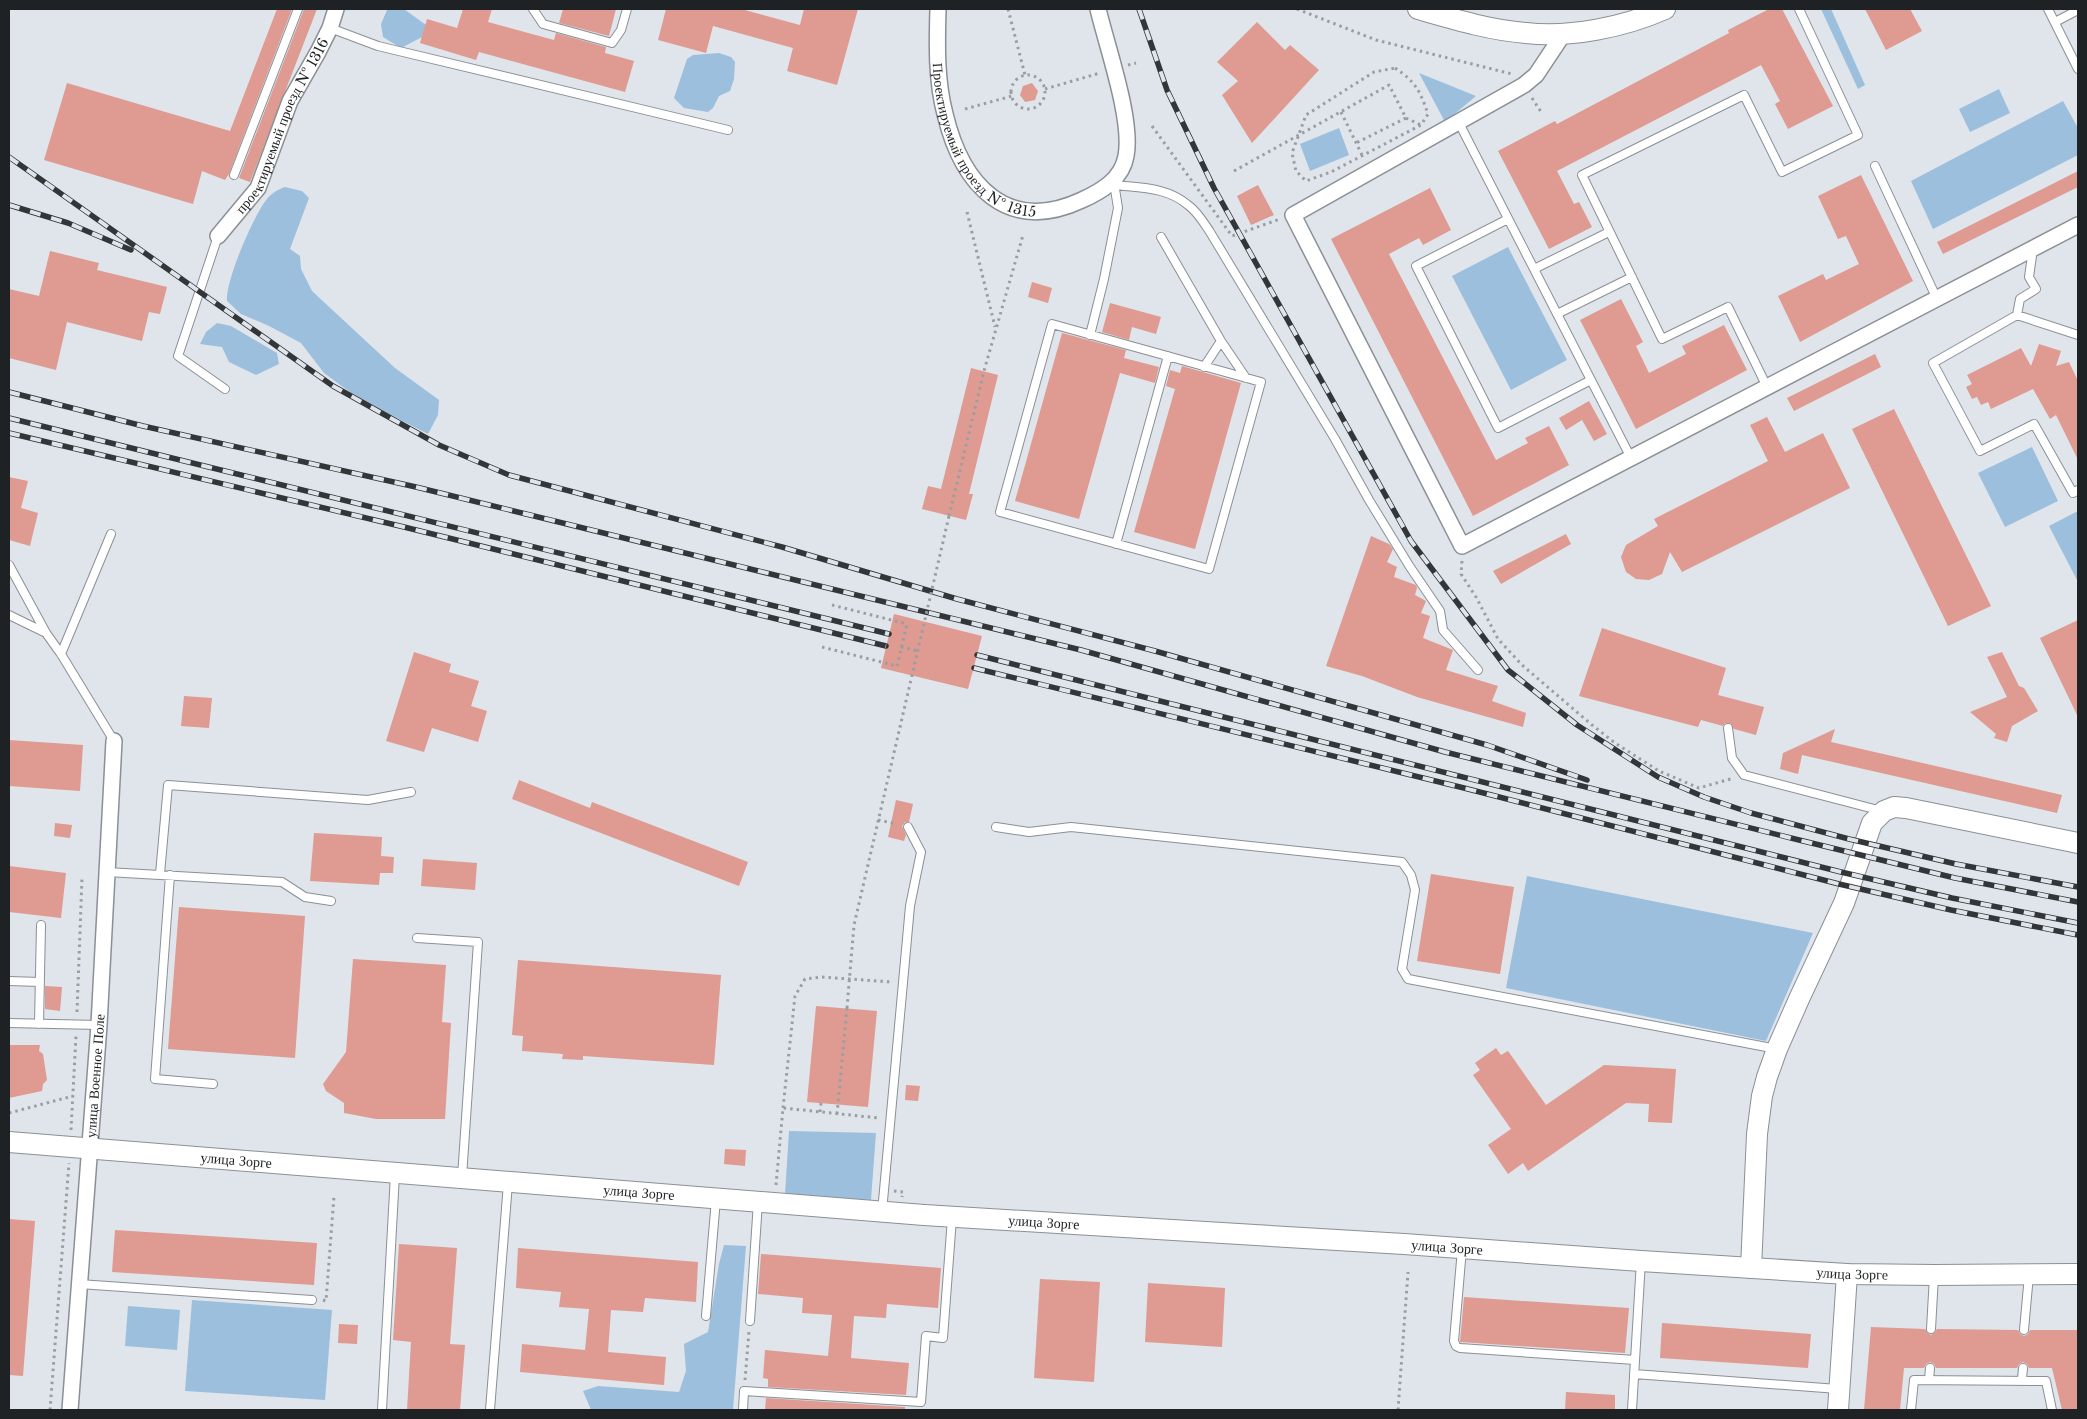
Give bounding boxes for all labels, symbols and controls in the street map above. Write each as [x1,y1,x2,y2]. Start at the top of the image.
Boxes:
street label: проектируемый проезд № 1316 [231,35,333,217]
street label: Проектируемый проезд № 1315 [929,62,1037,221]
street label: улица Военное Поле [82,1014,109,1138]
street label: улица Зорге [200,1148,273,1172]
street label: улица Зорге [603,1180,675,1204]
street label: улица Зорге [1008,1211,1080,1233]
street label: улица Зорге [1411,1236,1483,1259]
street label: улица Зорге [1816,1263,1888,1283]

